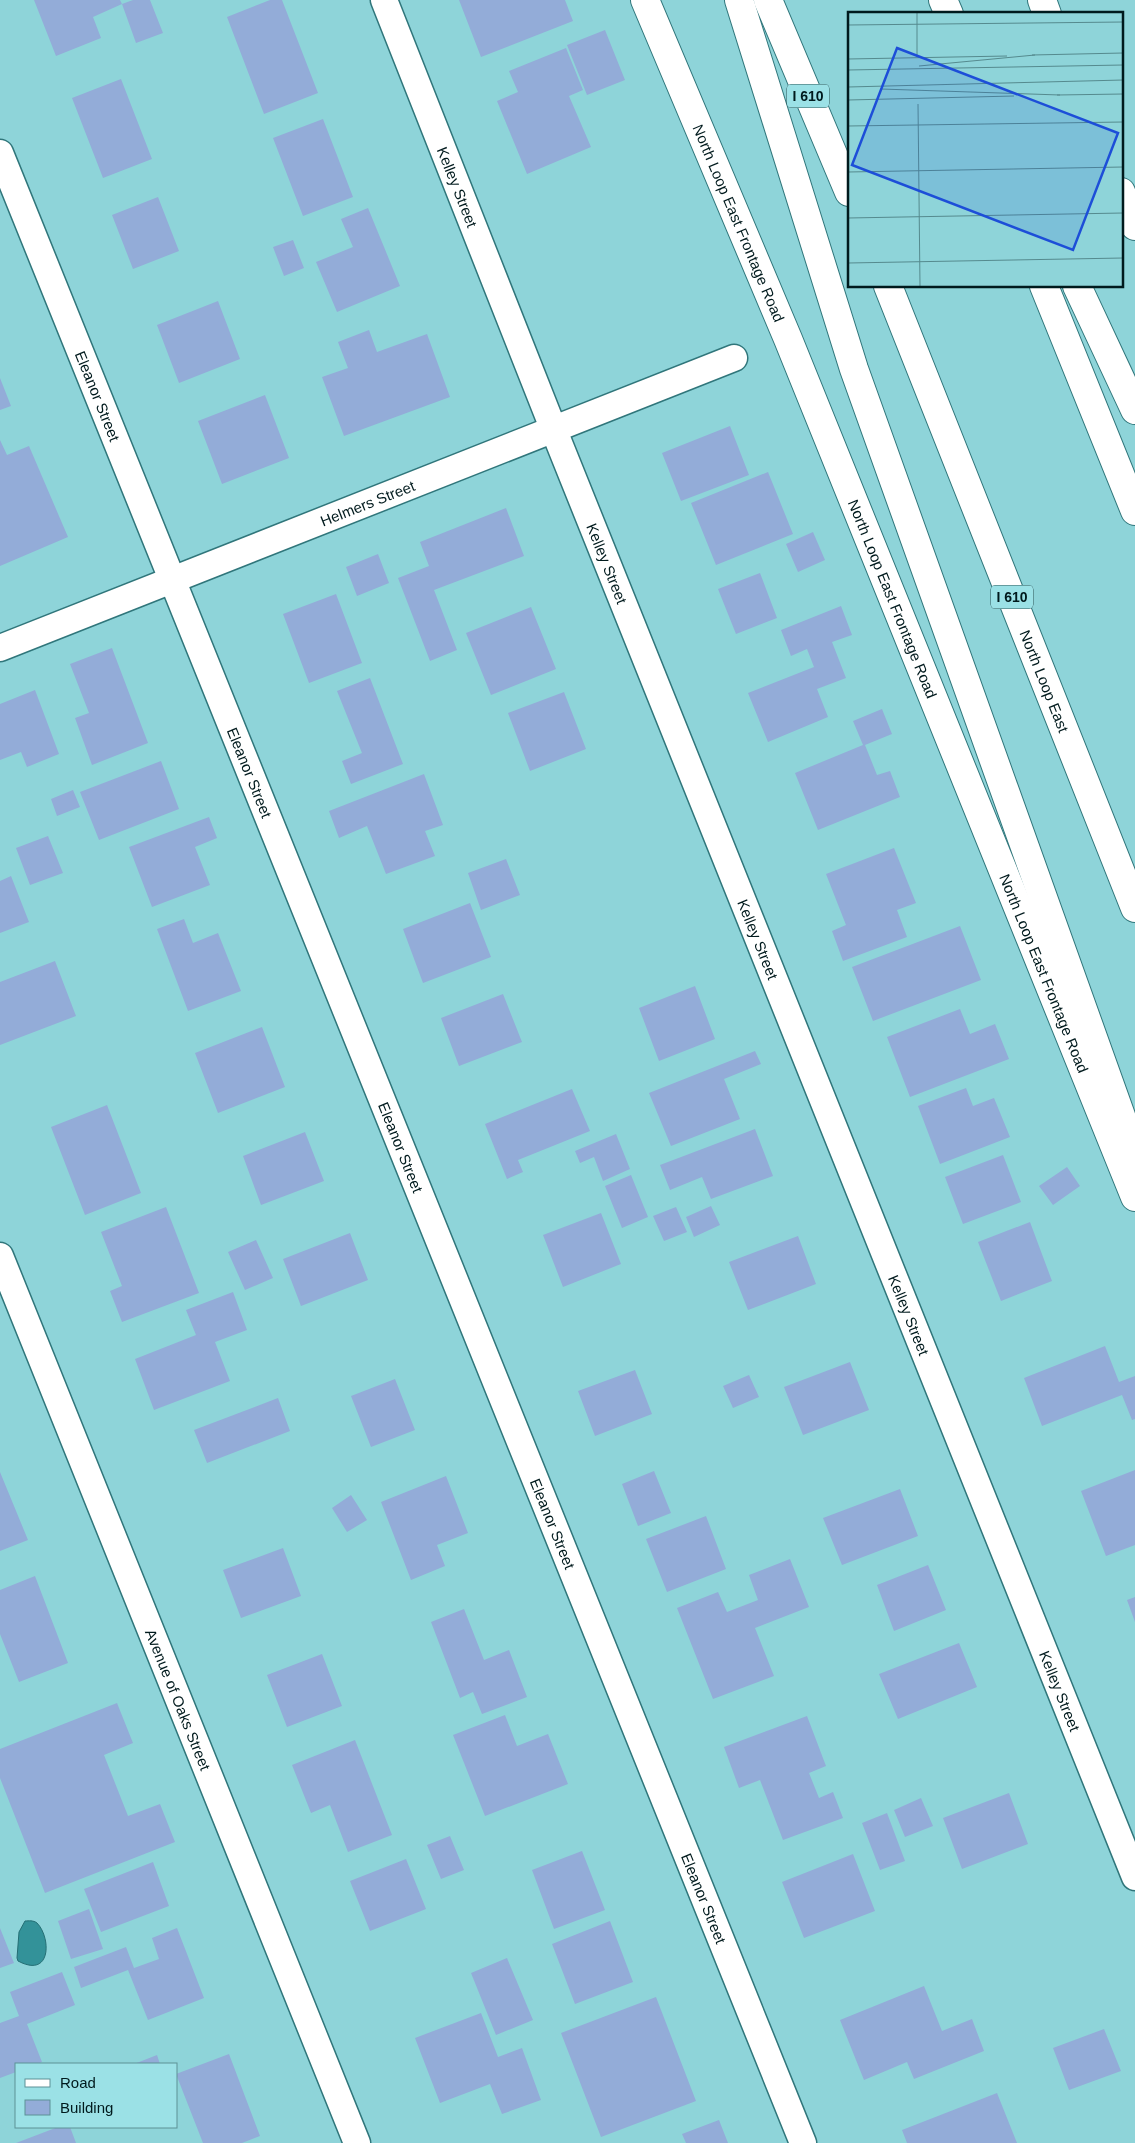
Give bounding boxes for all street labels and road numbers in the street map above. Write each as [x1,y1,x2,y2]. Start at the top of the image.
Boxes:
road number: I 610 [787,84,829,108]
street label: North Loop East Frontage Road [690,122,788,324]
street label: Kelley Street [434,144,482,230]
street label: Eleanor Street [72,348,124,444]
street label: Helmers Street [318,476,418,529]
street label: North Loop East Frontage Road [845,497,941,700]
street label: Kelley Street [584,521,631,607]
road number: I 610 [991,586,1033,608]
street label: North Loop East [1017,627,1073,735]
street label: Eleanor Street [224,725,276,821]
street label: North Loop East Frontage Road [997,871,1092,1075]
street label: Kelley Street [735,896,782,983]
street label: Eleanor Street [375,1099,427,1196]
street label: Kelley Street [886,1272,933,1358]
street label: Eleanor Street [527,1476,579,1572]
street label: Avenue of Oaks Street [142,1626,215,1773]
street label: Kelley Street [1036,1648,1084,1734]
street label: Eleanor Street [678,1851,730,1947]

